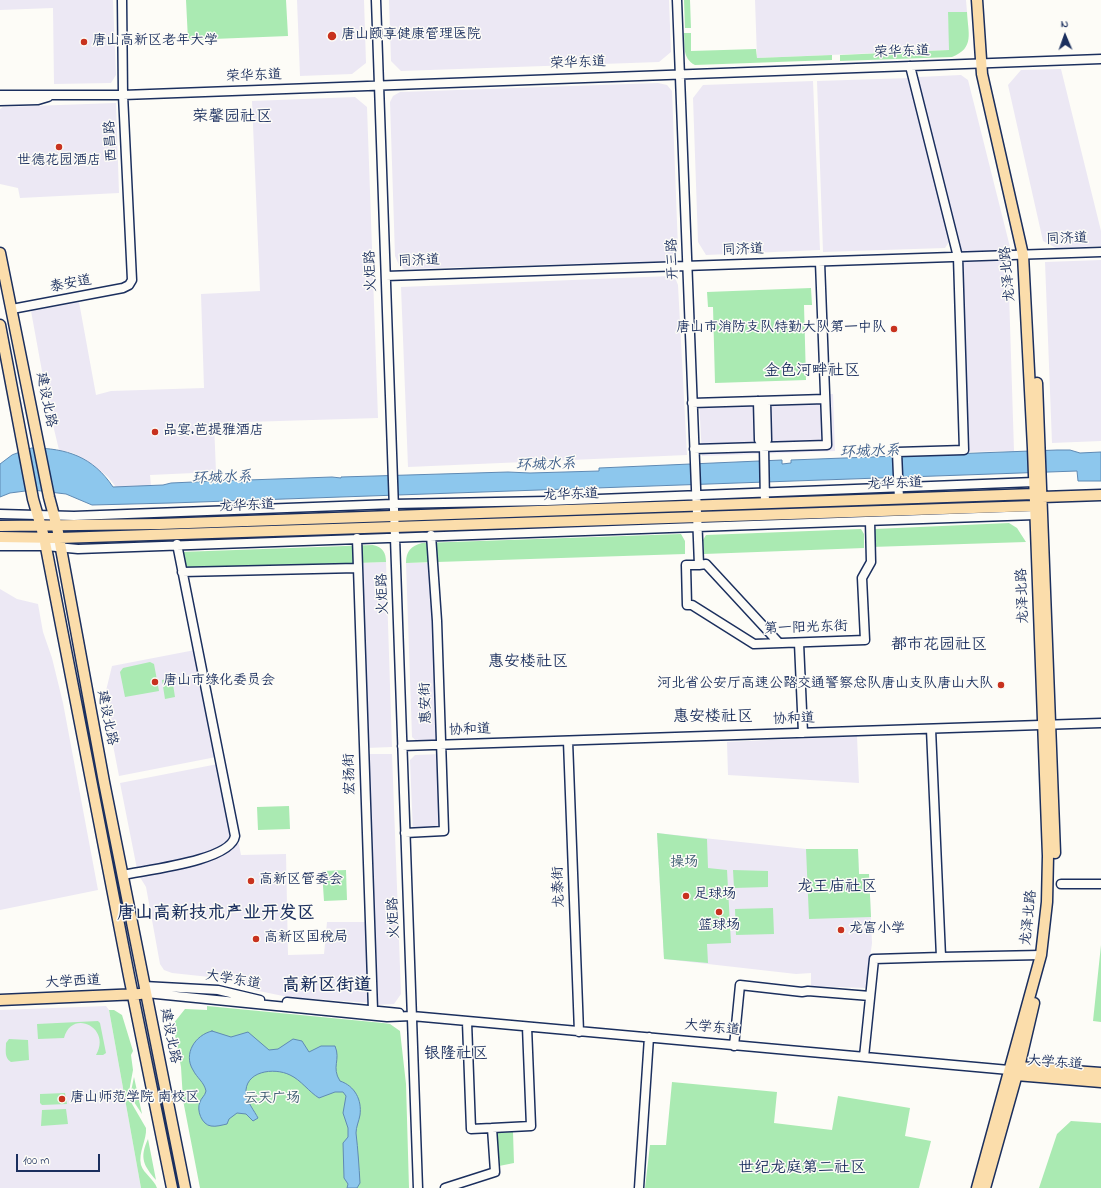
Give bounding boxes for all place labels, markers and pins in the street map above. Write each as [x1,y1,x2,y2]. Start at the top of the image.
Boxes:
place label: 唐山颐享健康管理医院 [341,28,481,44]
marker: 唐山颐享健康管理医院 [326,30,338,42]
place label: 唐山高新区老年大学 [92,34,218,50]
marker: 唐山高新区老年大学 [79,37,89,47]
marker: 世德花园酒店 [54,142,64,152]
place label: 世德花园酒店 [17,154,101,170]
place label: 唐山市消防支队特勤大队第一中队 [676,321,886,337]
marker: 唐山市消防支队特勤大队第一中队 [889,324,899,334]
place label: 品宴.芭提雅酒店 [163,424,264,440]
marker: 品宴.芭提雅酒店 [150,427,160,437]
place label: 唐山市绿化委员会 [163,674,275,690]
marker: 唐山市绿化委员会 [150,677,160,687]
place label: 河北省公安厅高速公路交通警察总队唐山支队唐山大队 [657,677,993,693]
marker: 河北省公安厅高速公路交通警察总队唐山支队唐山大队 [996,680,1006,690]
place label: 高新区管委会 [259,873,343,889]
marker: 高新区管委会 [246,876,256,886]
place label: 足球场 [694,888,736,904]
marker: 足球场 [681,891,691,901]
marker: 篮球场 [714,907,724,917]
place label: 篮球场 [698,919,740,935]
place label: 龙富小学 [849,922,905,938]
marker: 龙富小学 [836,925,846,935]
place label: 高新区国税局 [264,931,348,947]
marker: 高新区国税局 [251,934,261,944]
place label: 唐山师范学院 南校区 [70,1091,199,1107]
marker: 唐山师范学院 南校区 [57,1094,67,1104]

